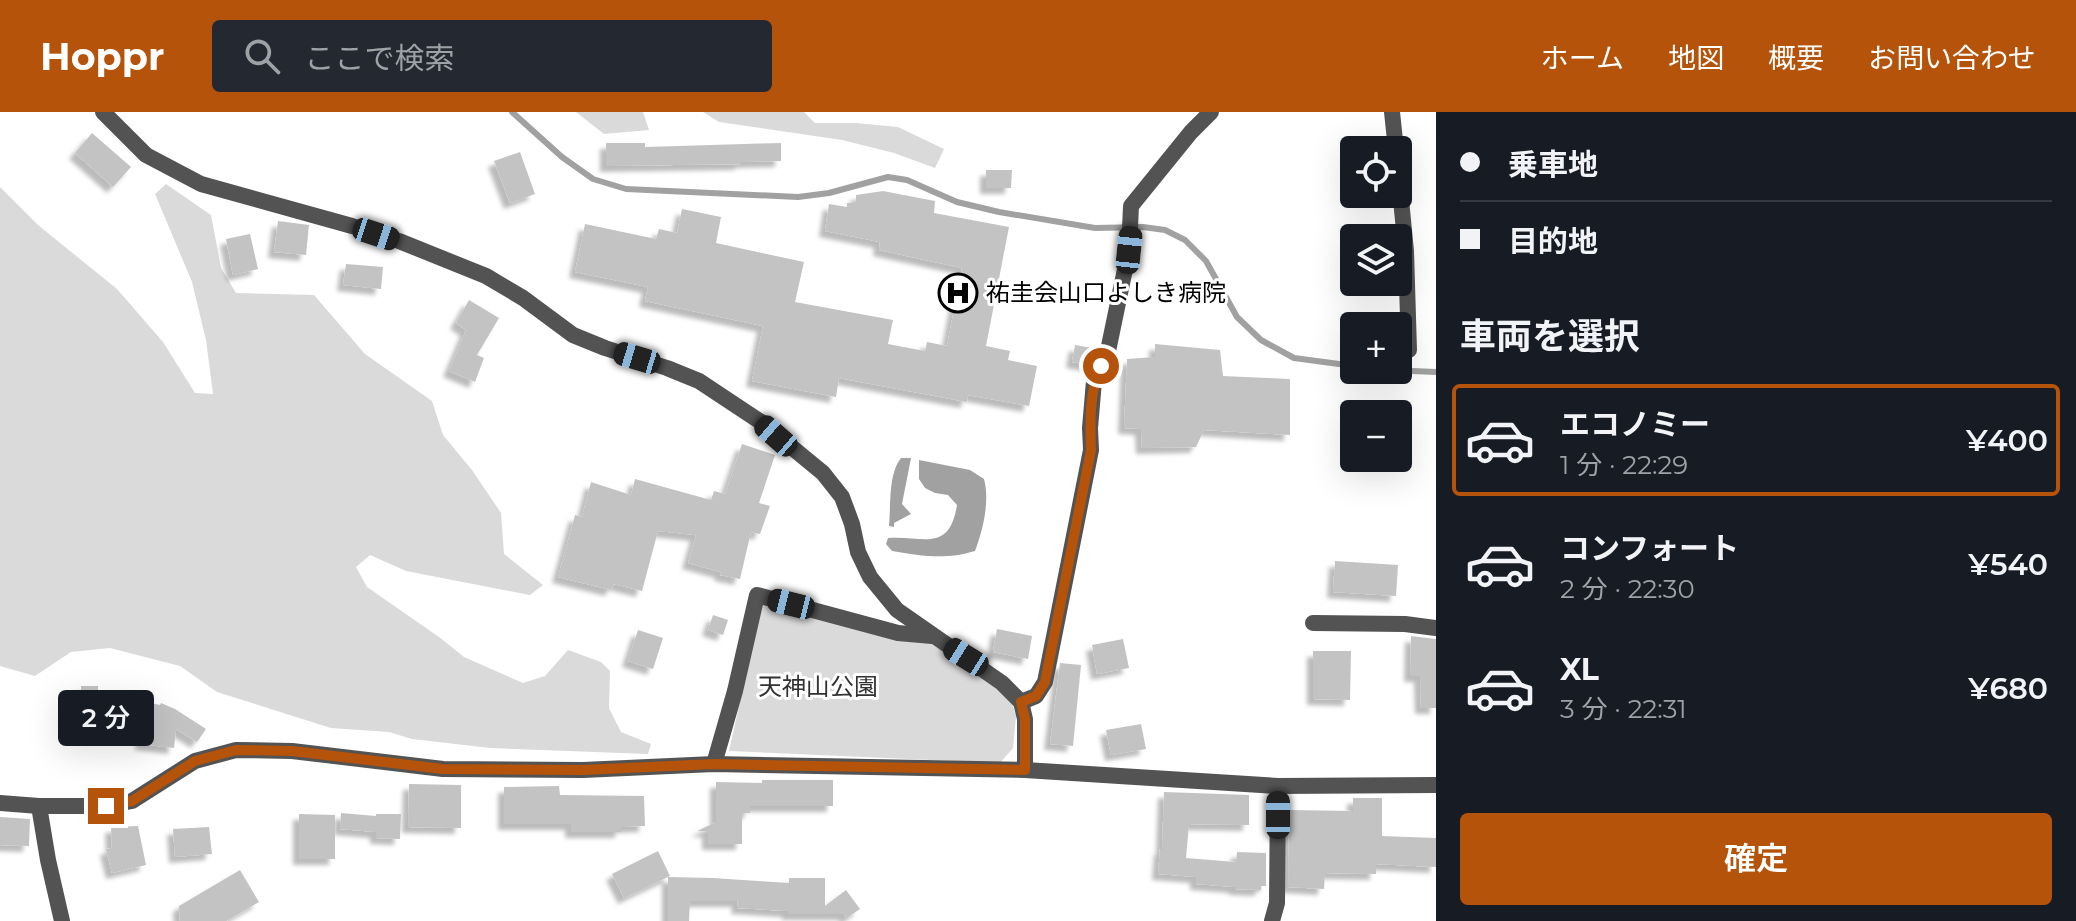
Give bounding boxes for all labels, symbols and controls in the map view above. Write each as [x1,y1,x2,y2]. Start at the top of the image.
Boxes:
search box [212,20,772,92]
text: Hoppr [40,33,164,80]
icon: search [240,34,284,78]
text: ここで検索 [304,40,454,77]
text: ホーム [1541,41,1624,75]
text: 地図 [1668,41,1724,75]
text: 概要 [1768,41,1824,75]
text: お問い合わせ [1868,41,2036,75]
map controls [1340,136,1412,472]
button: locate [1340,136,1412,208]
text: 乗車地 [1508,146,1598,183]
car [349,215,403,253]
text: 目的地 [1508,223,1598,260]
button: layers [1340,224,1412,296]
car [1115,225,1143,275]
hospital icon: 祐圭会山口よしき病院 [937,272,979,314]
place label: 祐圭会山口よしき病院 [986,278,1226,307]
button: + [1340,312,1412,384]
text: 車両を選択 [1460,314,1640,358]
car [611,340,663,376]
route start [1083,348,1119,384]
button: − [1340,400,1412,472]
icon: car [1464,404,1536,476]
text: エコノミー [1560,406,1710,443]
car [750,411,802,461]
text: ¥400 [1966,422,2048,459]
text: 1 分 · 22:29 [1560,449,1688,481]
icon: car [1464,528,1536,600]
text: コンフォート [1560,530,1739,567]
text: ¥540 [1968,546,2048,583]
text: 2 分 · 22:30 [1560,573,1695,605]
car [765,587,817,621]
car [939,634,993,680]
text: XL [1560,651,1599,688]
icon: car [1464,652,1536,724]
text: ¥680 [1968,670,2048,707]
park label: 天神山公園 [758,672,878,701]
callout: 2 分 [58,690,154,746]
text: 3 分 · 22:31 [1560,693,1687,725]
text: 2 分 [82,702,130,734]
route end [88,788,124,824]
car [1266,791,1290,839]
button: 確定 [1460,813,2052,905]

